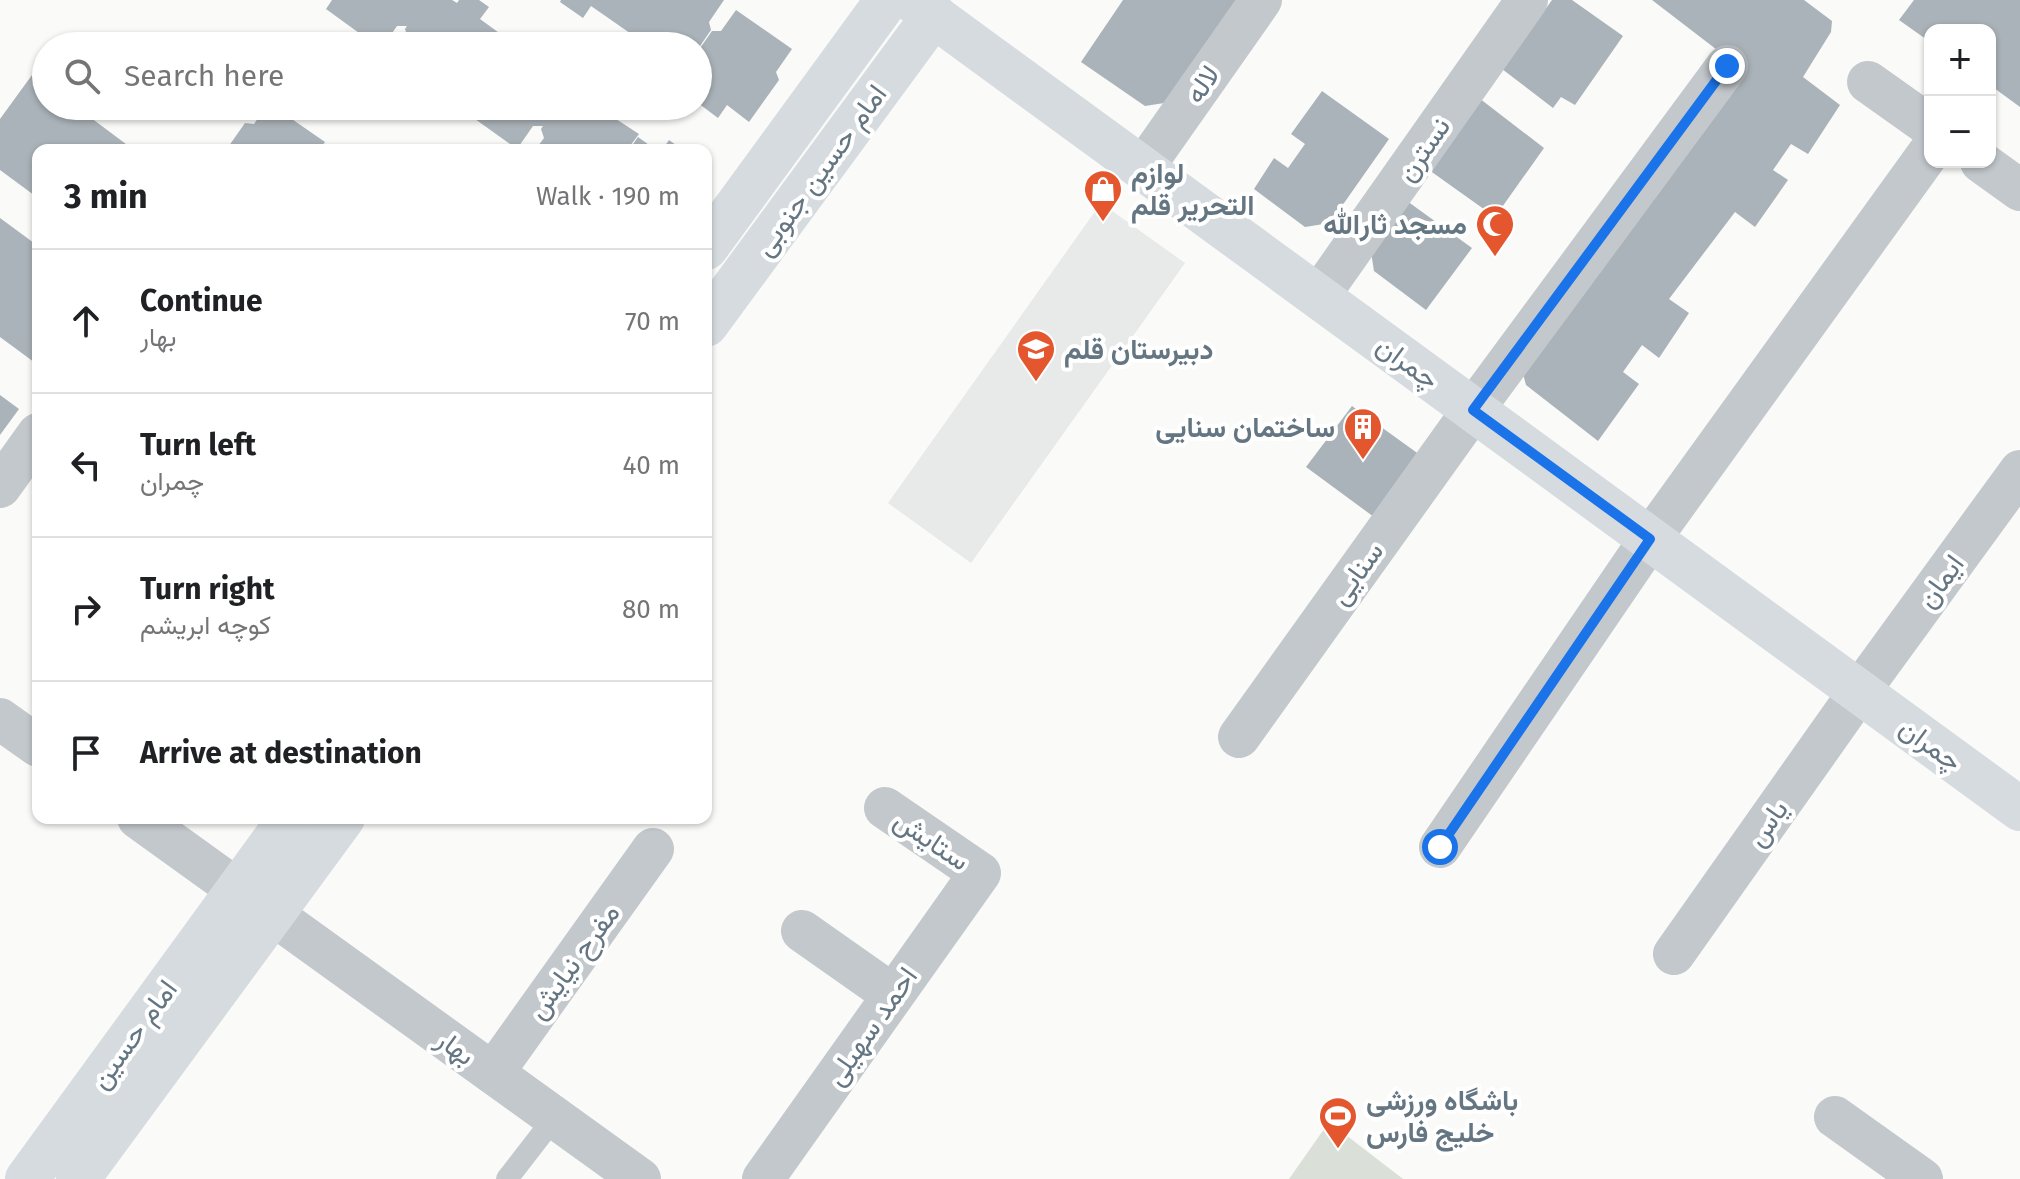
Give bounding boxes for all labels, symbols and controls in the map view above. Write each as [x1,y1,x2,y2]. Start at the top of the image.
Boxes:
map controls [1924,24,1996,168]
button: + [1924,24,1996,96]
search box [32,32,712,120]
route end [1709,48,1745,84]
icon: search [60,54,104,98]
text: Search here [124,58,284,94]
street label: لاله [1178,59,1227,110]
street label: امام حسین جنوبی [747,78,895,264]
button: − [1924,96,1996,168]
street label: نسترن [1390,111,1458,188]
place label: لوازم التحریر قلم [1131,157,1255,224]
shop icon: لوازم التحریر قلم [1082,168,1124,223]
text: 3 min [64,176,148,217]
text: Walk · 190 m [536,181,680,212]
mosque icon: مسجد ثارالله [1474,203,1516,258]
place label: مسجد ثارالله [1323,207,1467,242]
text: Continue [140,283,263,319]
icon: ahead [64,299,108,343]
text: 70 m [625,306,680,337]
text: بهار [140,322,176,353]
school or university icon: دبیرستان قلم [1015,328,1057,383]
street label: چمران [1369,329,1445,398]
place label: دبیرستان قلم [1064,333,1213,368]
building icon: ساختمان سنایی [1342,406,1384,461]
place label: ساختمان سنایی [1155,411,1335,444]
text: Turn left [140,427,256,463]
icon: left [64,443,108,487]
text: 40 m [622,450,680,481]
text: چمران [140,466,204,497]
street label: سنایی [1323,535,1390,611]
street label: ایمان [1910,548,1971,614]
text: Turn right [140,571,275,607]
icon: right [64,587,108,631]
text: 80 m [622,594,680,625]
text: کوچه ابریشم [140,610,271,641]
street label: چمران [1892,711,1968,780]
icon: arrive [64,731,108,775]
text: Arrive at destination [140,735,422,771]
street label: یاس [1740,794,1795,853]
street label: ستایش [888,803,976,877]
route start [1422,829,1458,865]
street label: مفرح نیایش [520,897,628,1027]
street label: احمد سهیلی [819,961,925,1092]
street label: امام حسین [83,973,186,1096]
street label: بهار [429,1022,481,1073]
place label: باشگاه ورزشی خلیج فارس [1366,1084,1518,1152]
sports icon: باشگاه ورزشی خلیج فارس [1317,1095,1359,1150]

